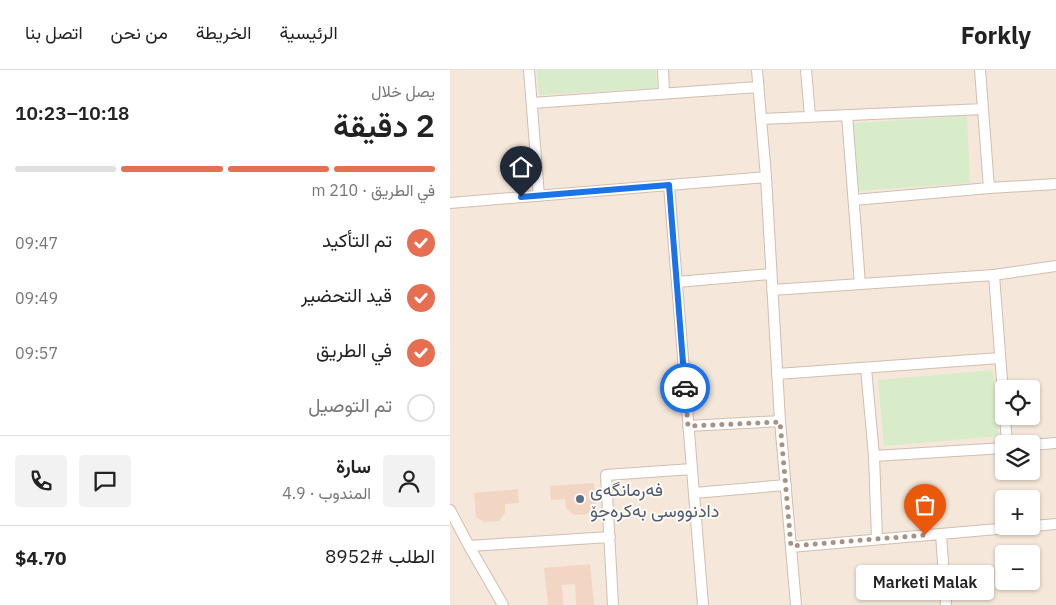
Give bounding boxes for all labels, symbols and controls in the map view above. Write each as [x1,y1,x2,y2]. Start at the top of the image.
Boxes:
text: Forkly [961,19,1031,51]
text: اتصل بنا [25,21,83,44]
text: من نحن [111,21,168,44]
text: الخريطة [196,21,251,44]
text: الرئيسية [279,21,338,44]
text: يصل خلال [371,81,435,101]
text: 10:18–10:23 [15,101,130,125]
text: 2 دقيقة [333,104,435,146]
pin [500,146,542,197]
icon: home [507,153,535,181]
text: في الطريق · 210 m [312,180,435,200]
text: تم التأكيد [322,228,392,252]
icon: check [407,229,435,257]
text: 09:47 [15,233,58,253]
text: قيد التحضير [301,283,392,307]
icon: check [407,284,435,312]
text: 09:49 [15,288,58,308]
text: في الطريق [316,338,392,362]
icon: check [407,339,435,367]
text: 09:57 [15,343,58,363]
courier [660,363,710,413]
icon: car [671,374,699,402]
map controls [995,380,1040,590]
button: locate [995,380,1040,425]
text: تم التوصيل [308,393,392,417]
button: layers [995,435,1040,480]
text: سارة [336,454,371,478]
button: phone [15,455,67,507]
button: chat [79,455,131,507]
button: person [383,455,435,507]
place label: فەرمانگەی دادنووسی بەکرەجۆ [590,478,719,522]
text: المندوب · 4.9 [282,483,371,503]
pin [904,484,946,535]
button: + [995,490,1040,535]
icon: bag [911,491,939,519]
marker: فەرمانگەی دادنووسی بەکرەجۆ [574,493,586,505]
text: الطلب #8952 [325,544,435,568]
button: − [995,545,1040,590]
text: $4.70 [15,546,67,570]
callout: Marketi Malak [856,565,994,600]
text: Marketi Malak [873,572,977,592]

